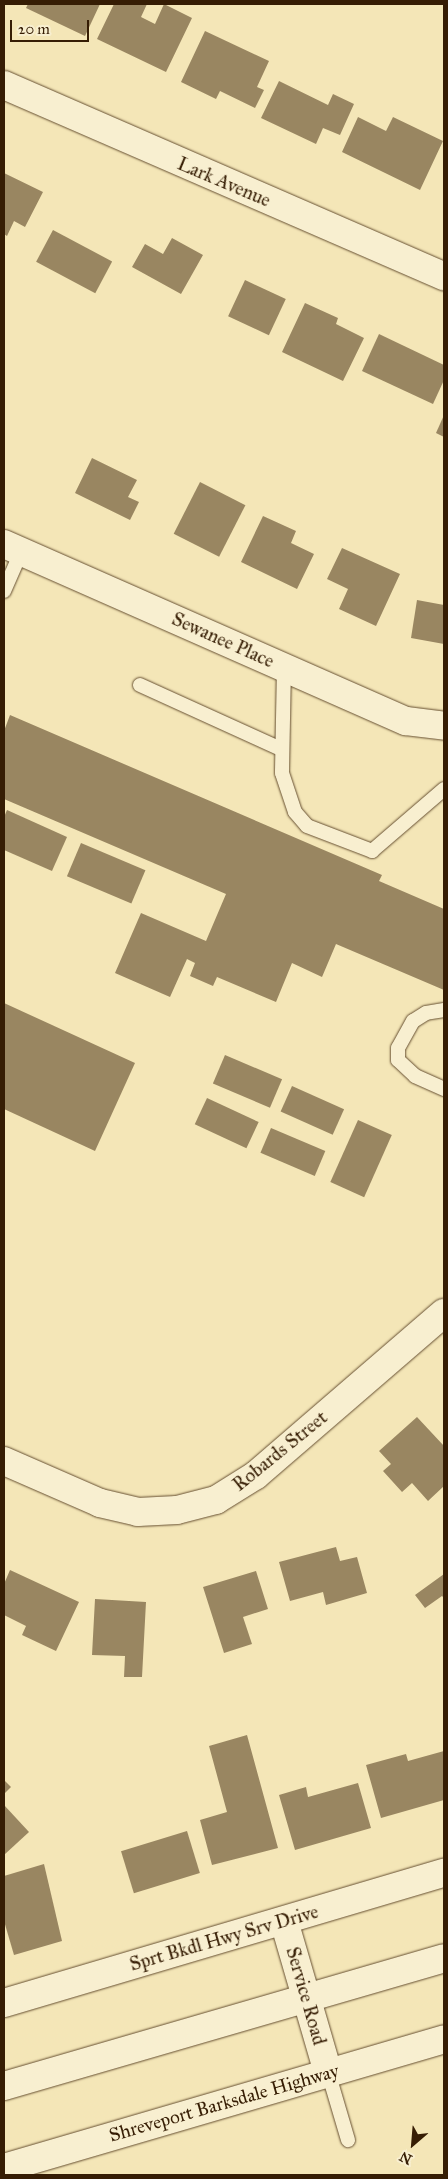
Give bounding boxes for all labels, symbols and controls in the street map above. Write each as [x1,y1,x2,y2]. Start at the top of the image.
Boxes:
scale bar [12,10,91,42]
text: 20 m [18,20,50,38]
street label: Lark Avenue [174,152,274,212]
street label: Sewanee Place [168,607,278,673]
street label: Robards Street [228,1406,332,1496]
street label: Sprt Bkdl Hwy Srv Drive [127,1900,321,1976]
street label: Service Road [281,1944,331,2048]
street label: Shreveport Barksdale Highway [106,2059,342,2147]
north arrow [388,2119,438,2169]
text: N [397,2148,415,2168]

